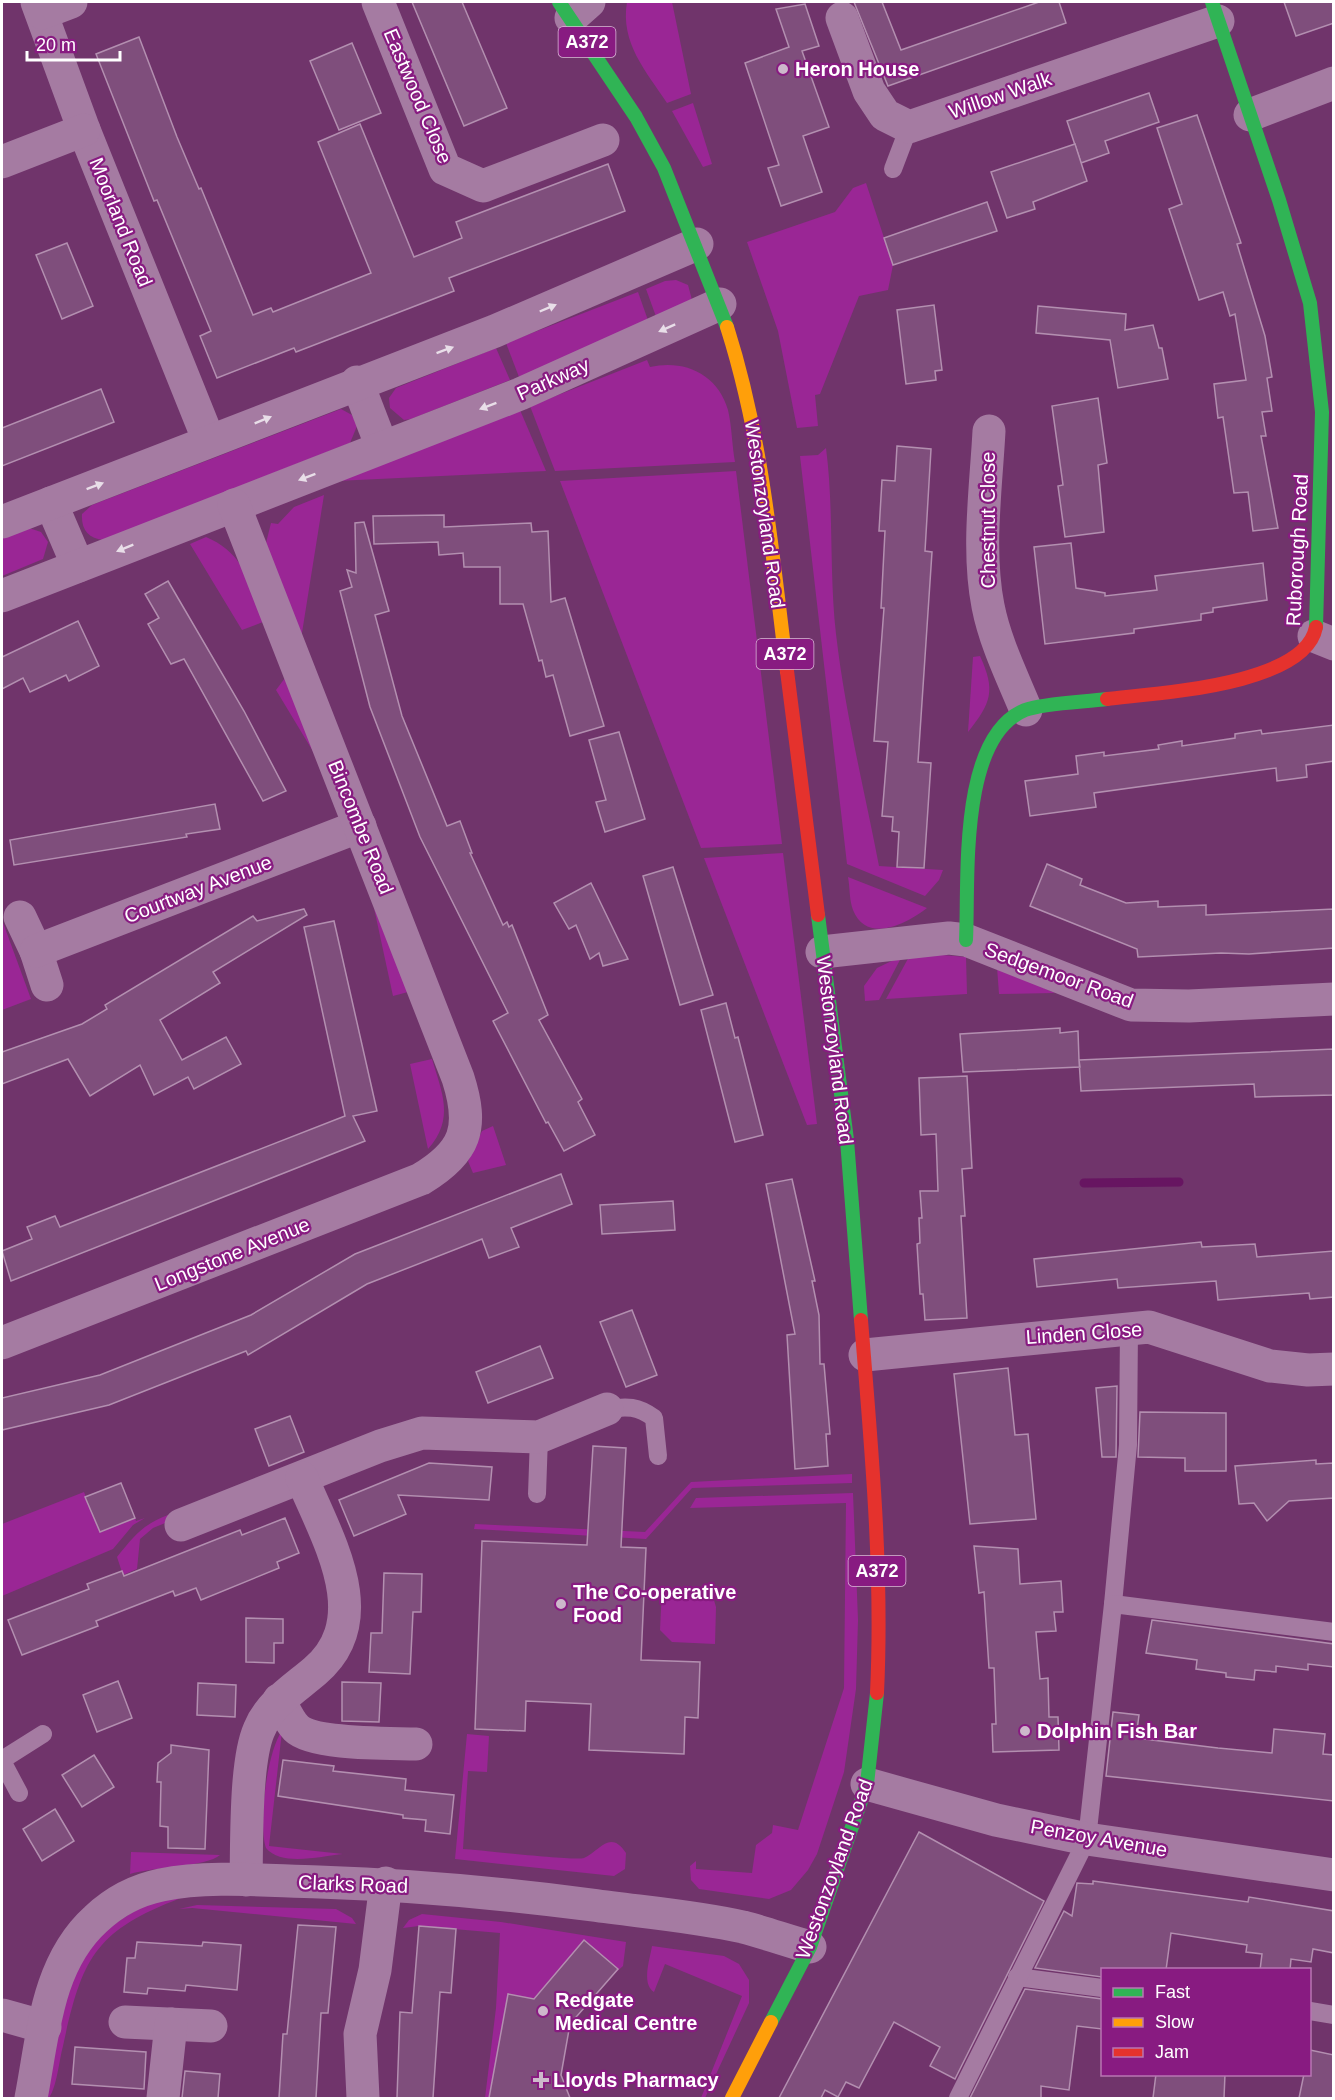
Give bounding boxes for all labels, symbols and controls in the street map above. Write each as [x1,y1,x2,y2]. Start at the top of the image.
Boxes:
scale bar [27,24,120,62]
street label: Eastwood Close [380,25,456,167]
road number: A372 [558,27,616,57]
text: 20 m [36,35,76,55]
place label: Heron House [795,58,919,80]
marker: Heron House [776,62,790,76]
street label: Willow Walk [946,67,1055,123]
street label: Moorland Road [85,154,157,290]
one-way arrow [540,303,558,313]
one-way arrow [658,324,676,333]
one-way arrow [436,344,454,354]
street label: Parkway [513,353,593,405]
one-way arrow [479,401,497,411]
one-way arrow [254,414,272,424]
street label: Westonzoyland Road [741,419,789,609]
street label: Chestnut Close [977,452,999,588]
one-way arrow [297,472,315,482]
street label: Ruborough Road [1282,473,1312,627]
one-way arrow [86,481,104,490]
one-way arrow [116,543,134,553]
road number: A372 [756,639,814,669]
street label: Bincombe Road [324,757,398,897]
street label: Courtway Avenue [121,851,275,927]
street label: Sedgemoor Road [982,938,1136,1012]
street label: Westonzoyland Road [813,954,857,1146]
street label: Longstone Avenue [151,1213,313,1295]
street label: Linden Close [1025,1318,1143,1348]
road number: A372 [848,1556,906,1586]
place label: The Co-operative Food [573,1581,736,1626]
marker: The Co-operative Food [554,1597,568,1611]
place label: Dolphin Fish Bar [1037,1720,1197,1742]
marker: Dolphin Fish Bar [1018,1724,1032,1738]
street label: Westonzoyland Road [791,1776,877,1962]
street label: Penzoy Avenue [1029,1815,1169,1861]
street label: Clarks Road [298,1871,408,1897]
legend [1101,1968,1311,2076]
text: Fast [1155,1982,1190,2002]
place label: Redgate Medical Centre [555,1989,697,2034]
marker: Redgate Medical Centre [536,2004,550,2018]
text: Slow [1155,2012,1195,2032]
text: Jam [1155,2042,1189,2062]
place label: Lloyds Pharmacy [553,2069,720,2091]
marker: Lloyds Pharmacy [534,2073,548,2087]

